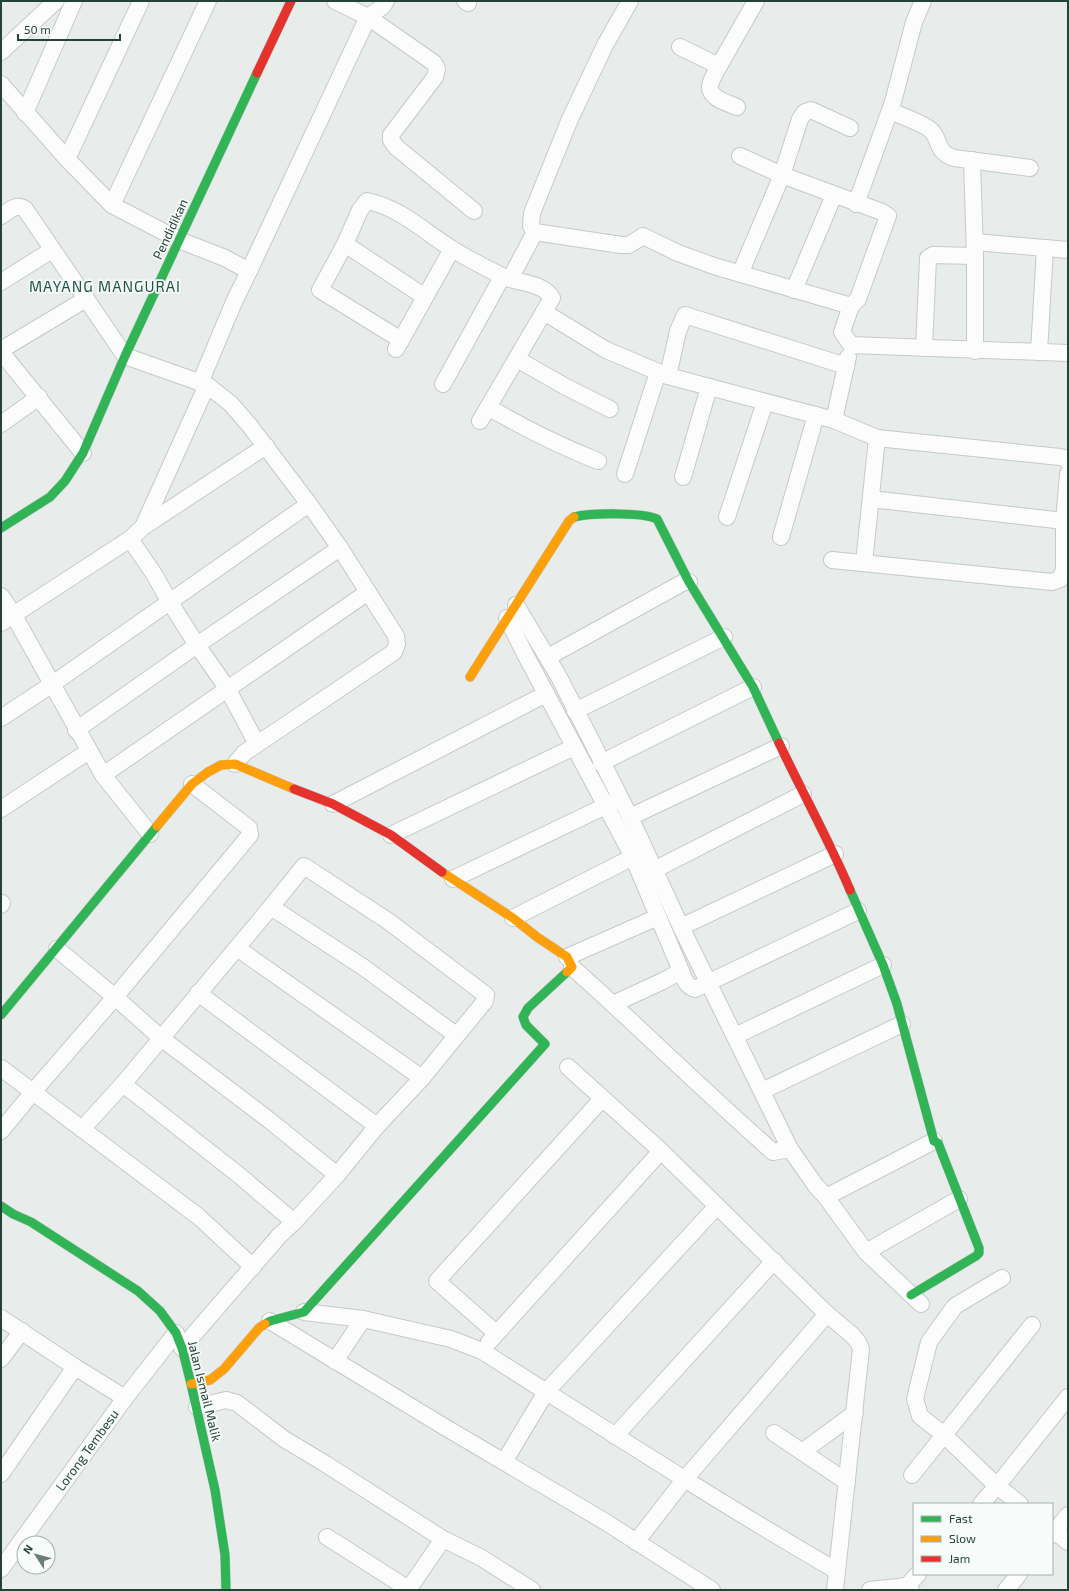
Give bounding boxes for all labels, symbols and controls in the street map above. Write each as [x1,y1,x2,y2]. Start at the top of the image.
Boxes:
scale bar [18,16,120,42]
text: 50 m [24,22,51,36]
street label: Pendidikan [149,196,191,262]
district label: MAYANG MANGURAI [29,277,181,295]
street label: Jalan Ismail Malik [185,1339,225,1443]
street label: Lorong Tembesu [52,1406,122,1494]
legend [913,1503,1053,1575]
text: Fast [949,1511,973,1525]
text: Slow [949,1531,976,1545]
north arrow [16,1535,56,1575]
text: N [20,1542,35,1556]
text: Jam [949,1551,970,1565]

